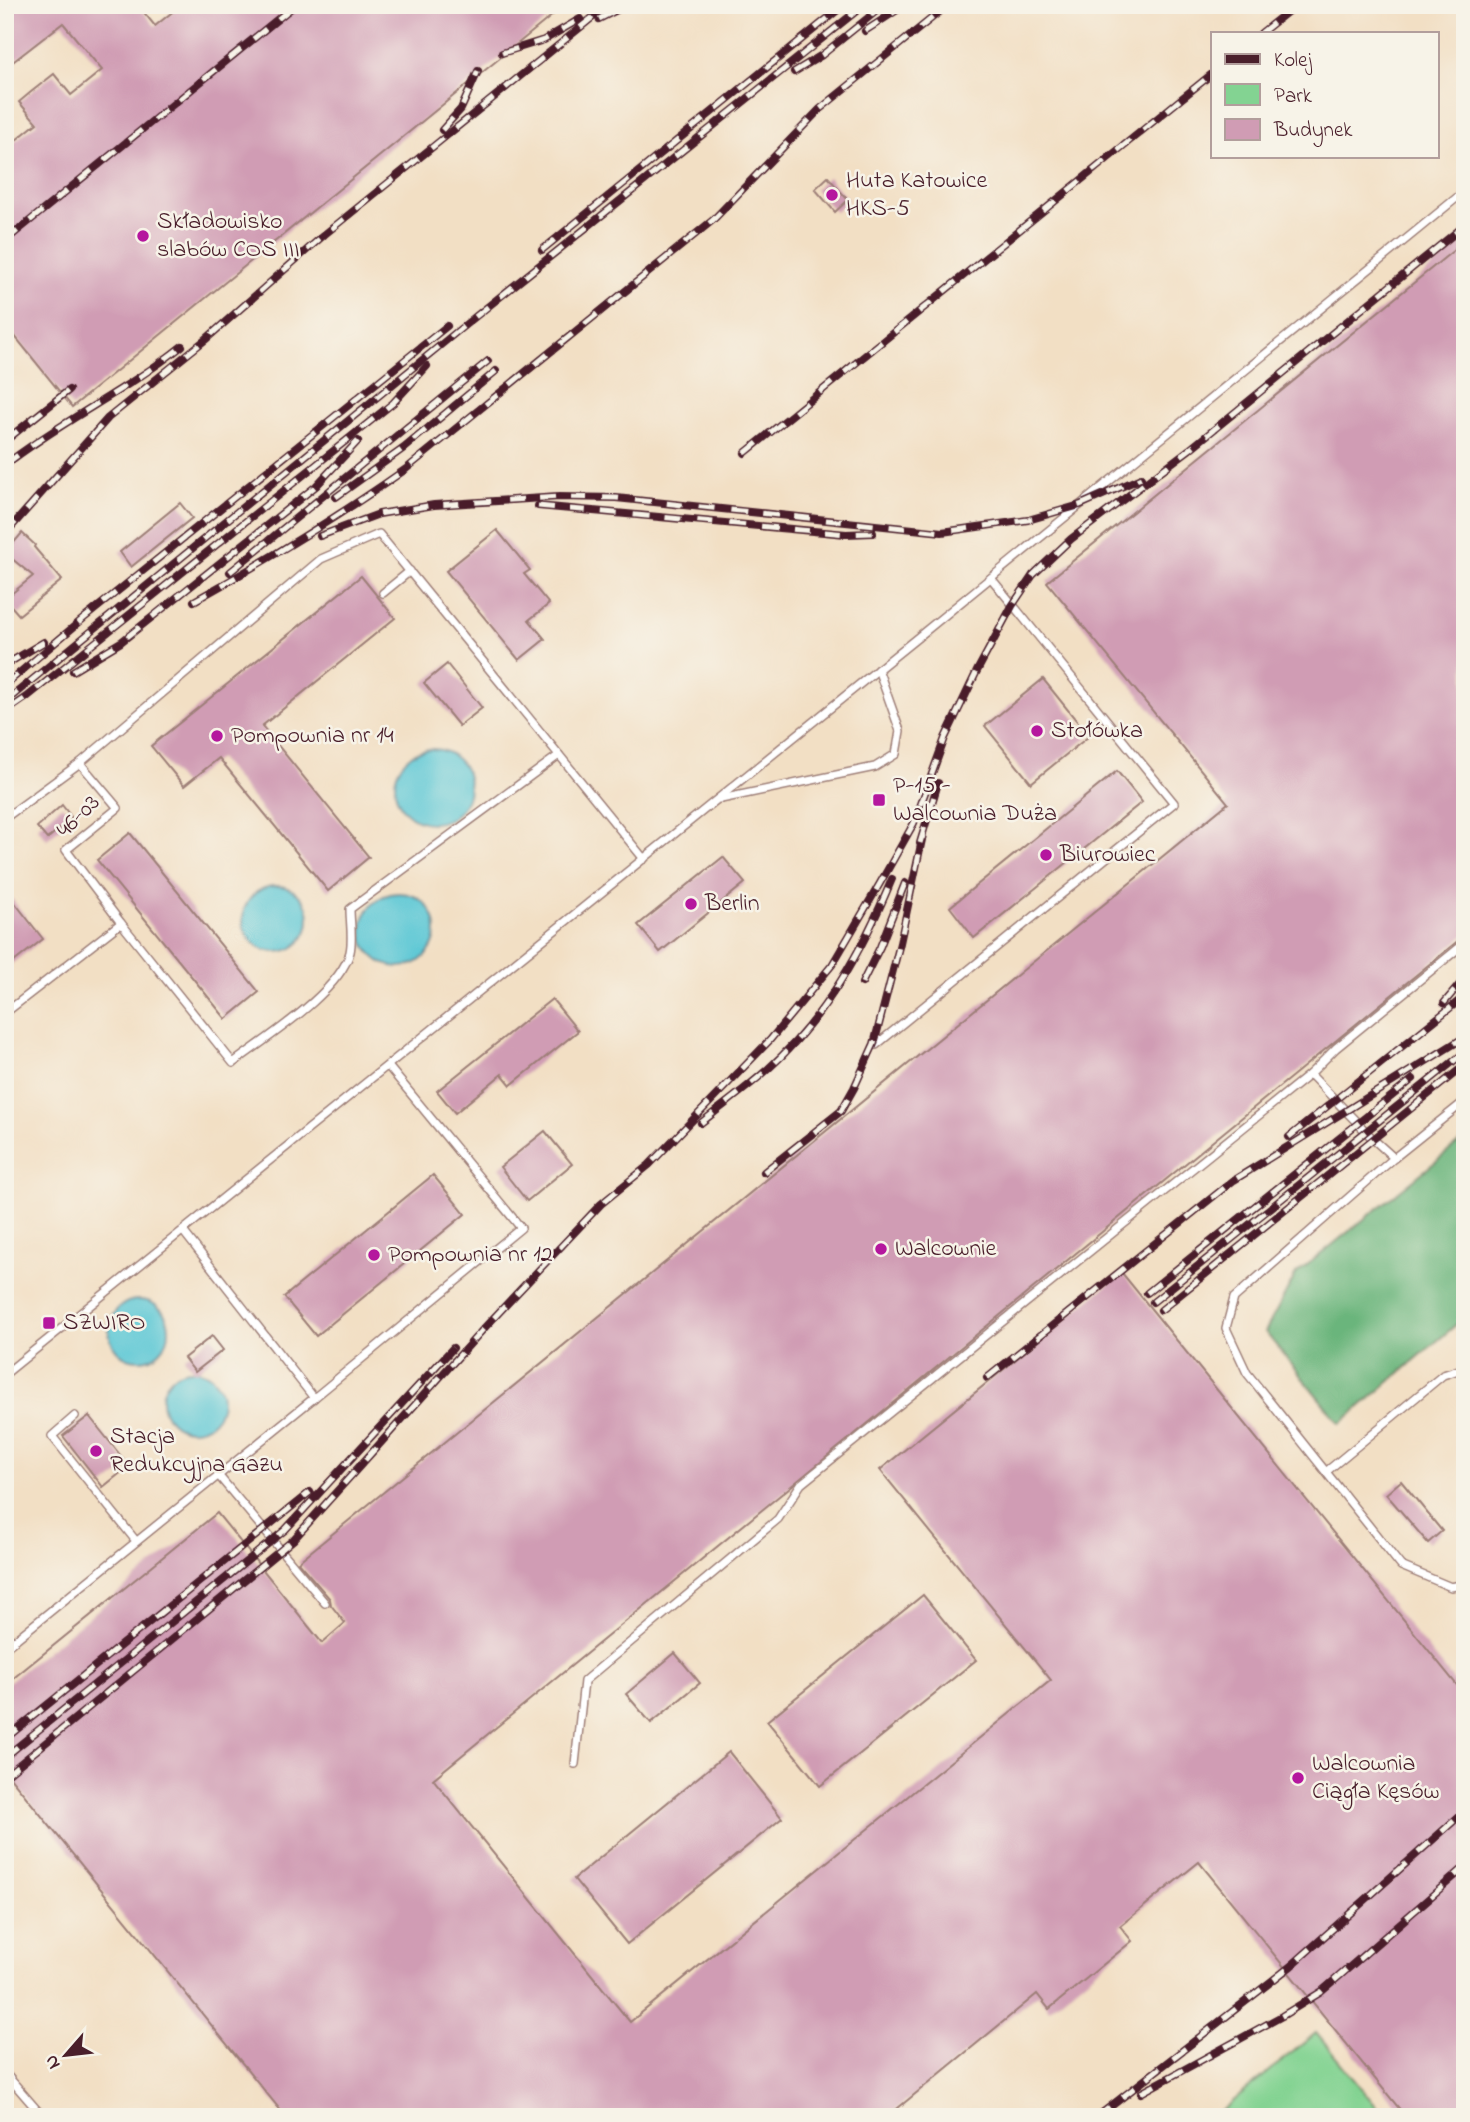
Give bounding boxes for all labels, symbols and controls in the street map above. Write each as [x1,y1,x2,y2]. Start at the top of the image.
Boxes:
legend [1211,32,1438,158]
text: Kolej [1274,46,1312,76]
text: Park [1274,82,1313,112]
text: Budynek [1273,116,1353,148]
place label: Huta Katowice HKS-5 [846,164,987,227]
marker: Huta Katowice HKS-5 [824,187,840,203]
place label: Składowisko slabów COS III [157,205,300,268]
marker: Składowisko slabów COS III [135,228,151,244]
place label: Stołówka [1051,714,1143,749]
place label: Pompownia nr 14 [231,719,394,754]
marker: Stołówka [1029,723,1045,739]
marker: Pompownia nr 14 [209,728,225,744]
place label: P-15 - Walcownia Duża [893,769,1057,832]
street label: 46-03 [49,787,109,847]
marker: P-15 - Walcownia Duża [871,792,887,808]
place label: Biurowiec [1059,838,1156,873]
marker: Biurowiec [1038,847,1054,863]
place label: Berlin [704,887,760,922]
marker: Berlin [683,896,699,912]
place label: Walcownie [895,1232,997,1267]
place label: Pompownia nr 12 [388,1238,553,1273]
marker: Walcownie [873,1241,889,1257]
marker: Pompownia nr 12 [366,1247,382,1263]
place label: SZWIRO [63,1306,146,1341]
marker: SZWIRO [41,1315,57,1331]
place label: Stacja Redukcyjna Gazu [110,1420,283,1484]
marker: Stacja Redukcyjna Gazu [88,1443,104,1459]
place label: Walcownia Ciągła Kęsów [1312,1747,1440,1810]
marker: Walcownia Ciągła Kęsów [1290,1770,1306,1786]
north arrow [32,2021,102,2090]
text: N [38,2050,68,2074]

